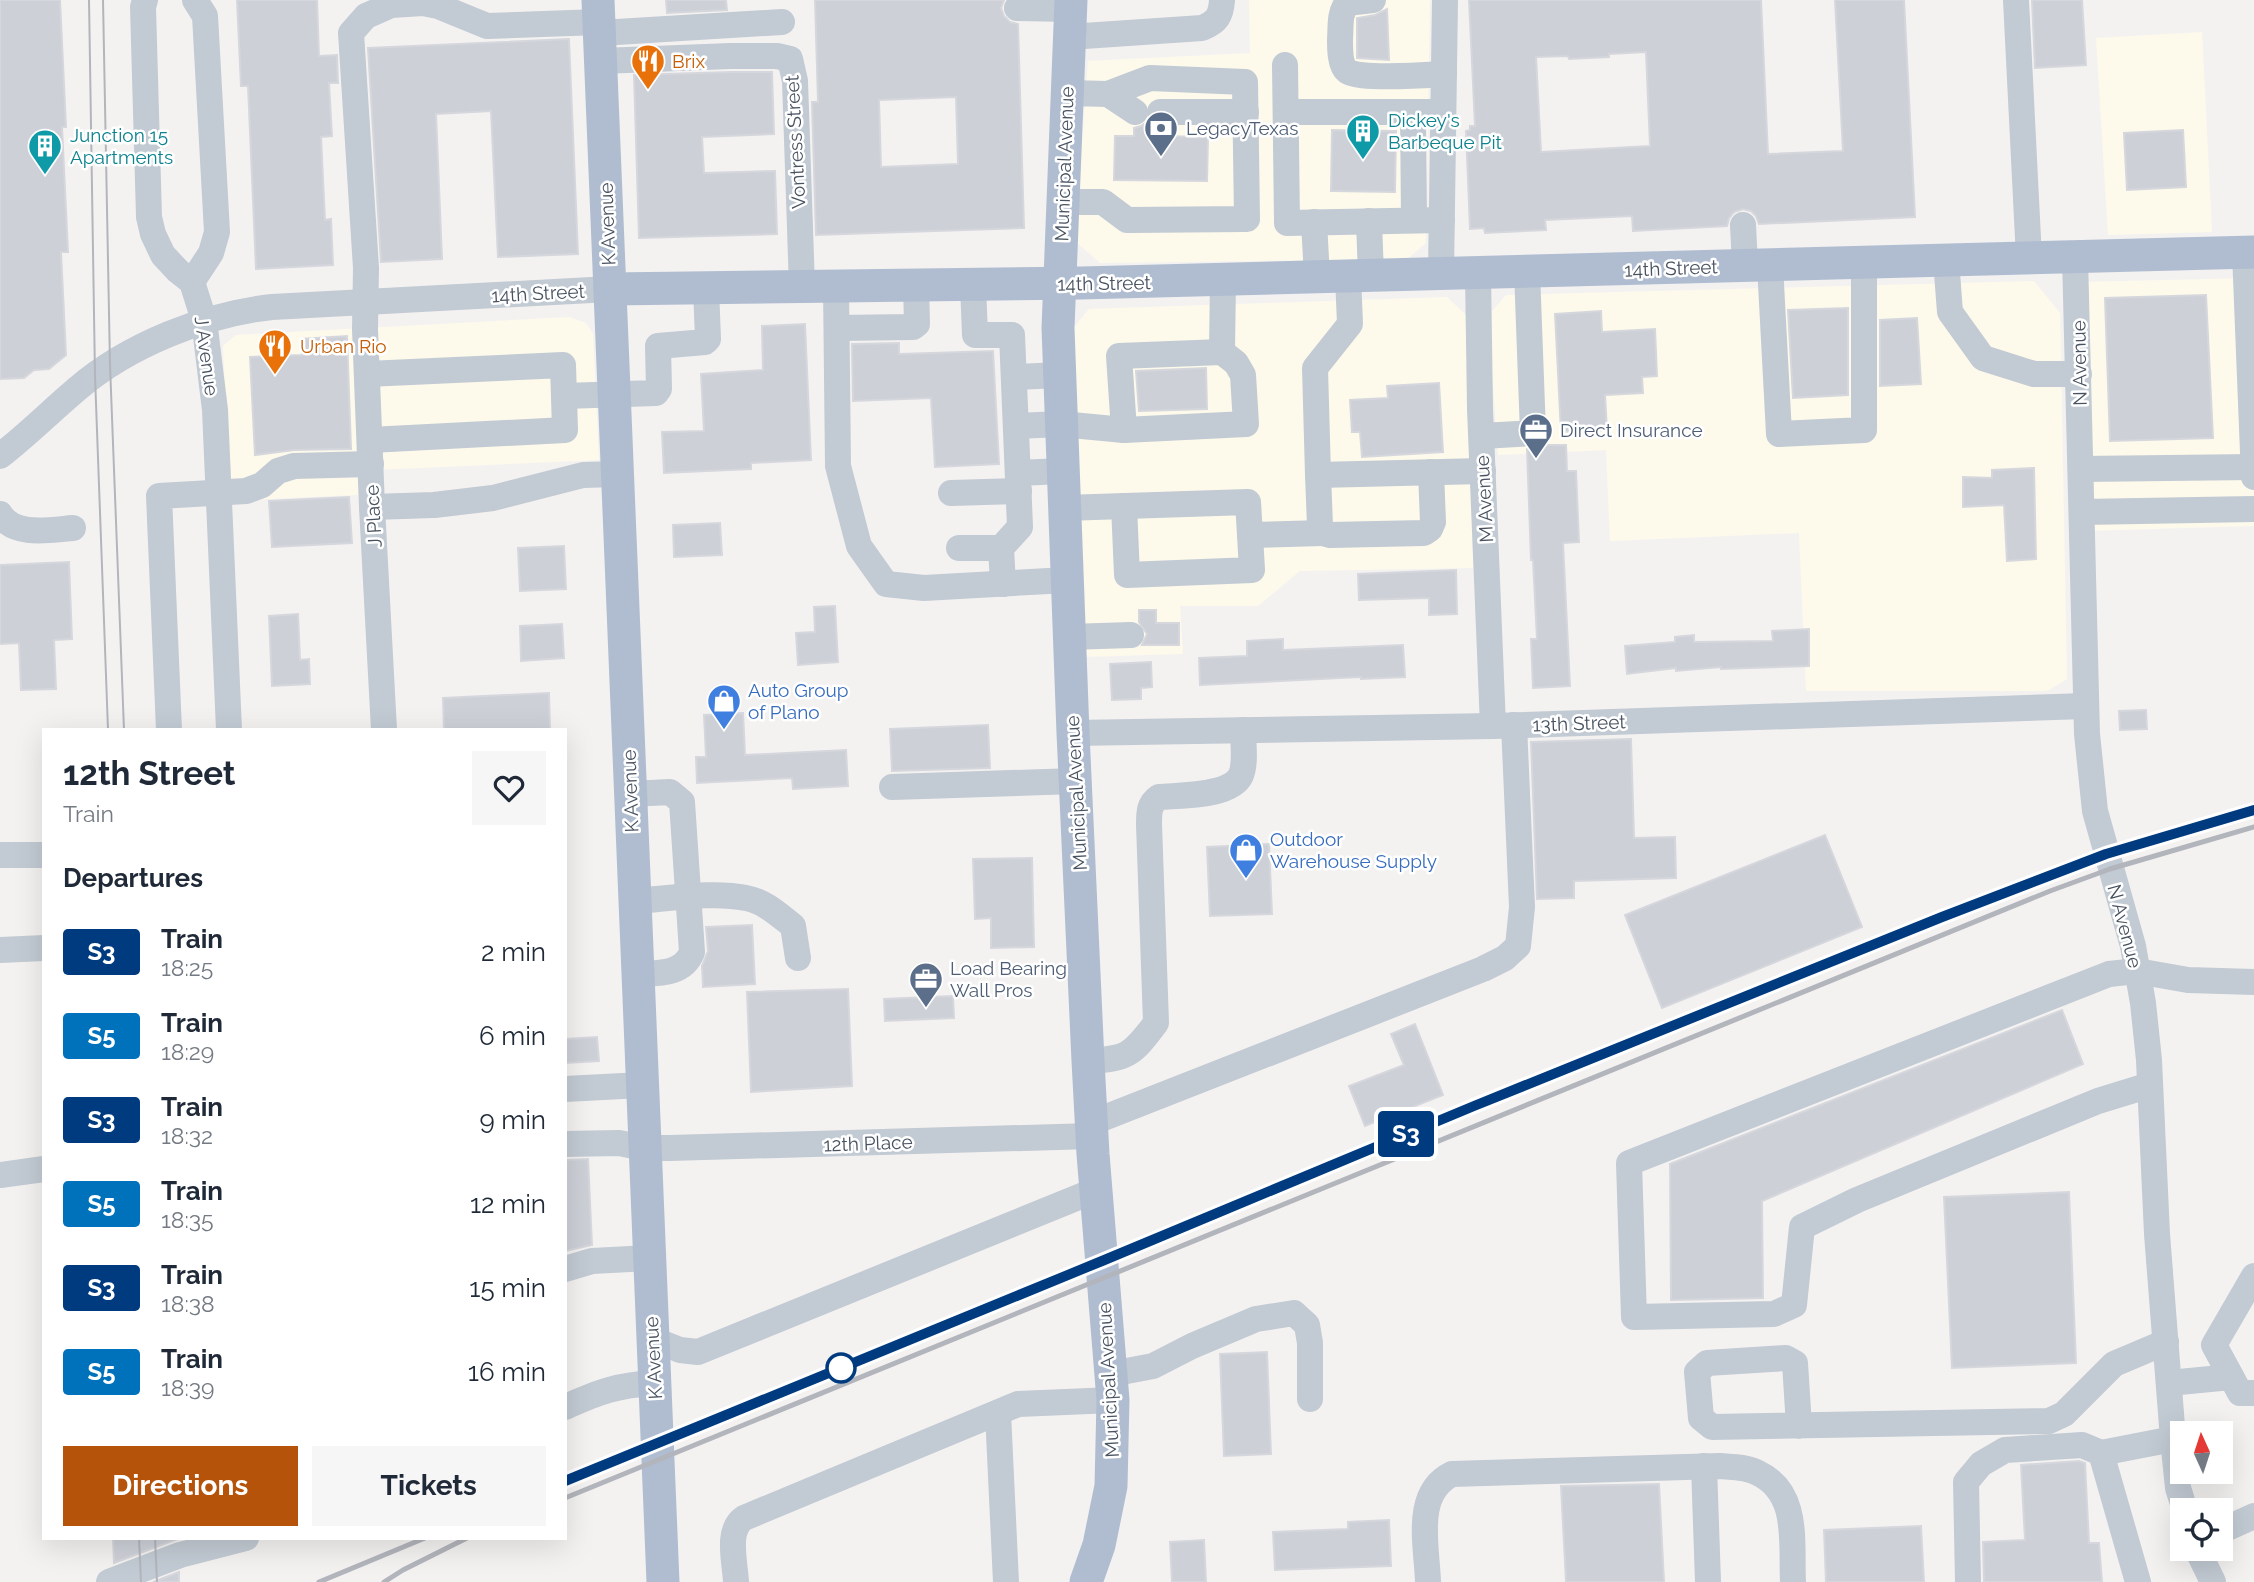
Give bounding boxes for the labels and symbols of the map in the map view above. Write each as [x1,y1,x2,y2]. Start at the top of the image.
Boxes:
restaurant icon: Brix [629,42,667,91]
place label: Brix [672,50,705,72]
street label: Vontress Street [780,74,809,209]
street label: Municipal Avenue [1050,86,1078,242]
bank icon: LegacyTexas [1142,109,1180,158]
place label: Dickey's Barbeque Pit [1388,109,1503,153]
building icon: Dickey's Barbeque Pit [1344,112,1382,161]
place label: LegacyTexas [1186,117,1298,139]
place label: Junction 15 Apartments [70,124,173,168]
building icon: Junction 15 Apartments [26,127,64,176]
street label: K Avenue [595,182,619,266]
street label: 14th Street [1624,255,1719,281]
street label: 14th Street [1057,271,1152,295]
street label: 14th Street [491,280,586,306]
street label: J Avenue [191,315,223,397]
street label: N Avenue [2067,320,2091,406]
restaurant icon: Urban Rio [256,327,294,376]
place label: Urban Rio [300,335,387,357]
office icon: Direct Insurance [1517,411,1555,460]
place label: Direct Insurance [1560,419,1703,441]
street label: M Avenue [1471,455,1497,543]
street label: J Place [360,484,386,548]
place label: Auto Group of Plano [748,679,849,723]
shop icon: Auto Group of Plano [705,682,743,731]
street label: 13th Street [1532,710,1627,736]
street label: Municipal Avenue [1061,715,1091,871]
street label: K Avenue [618,749,642,833]
place label: Outdoor Warehouse Supply [1270,828,1437,872]
shop icon: Outdoor Warehouse Supply [1227,831,1265,880]
street label: N Avenue [2103,882,2147,970]
place label: Load Bearing Wall Pros [950,957,1067,1001]
office icon: Load Bearing Wall Pros [907,960,945,1009]
line badge: S3 [1374,1111,1438,1157]
street label: 12th Place [823,1130,913,1156]
street label: Municipal Avenue [1093,1302,1123,1458]
street label: K Avenue [640,1316,666,1400]
unlabelled marker [826,1353,856,1383]
north arrow [2170,1421,2233,1484]

